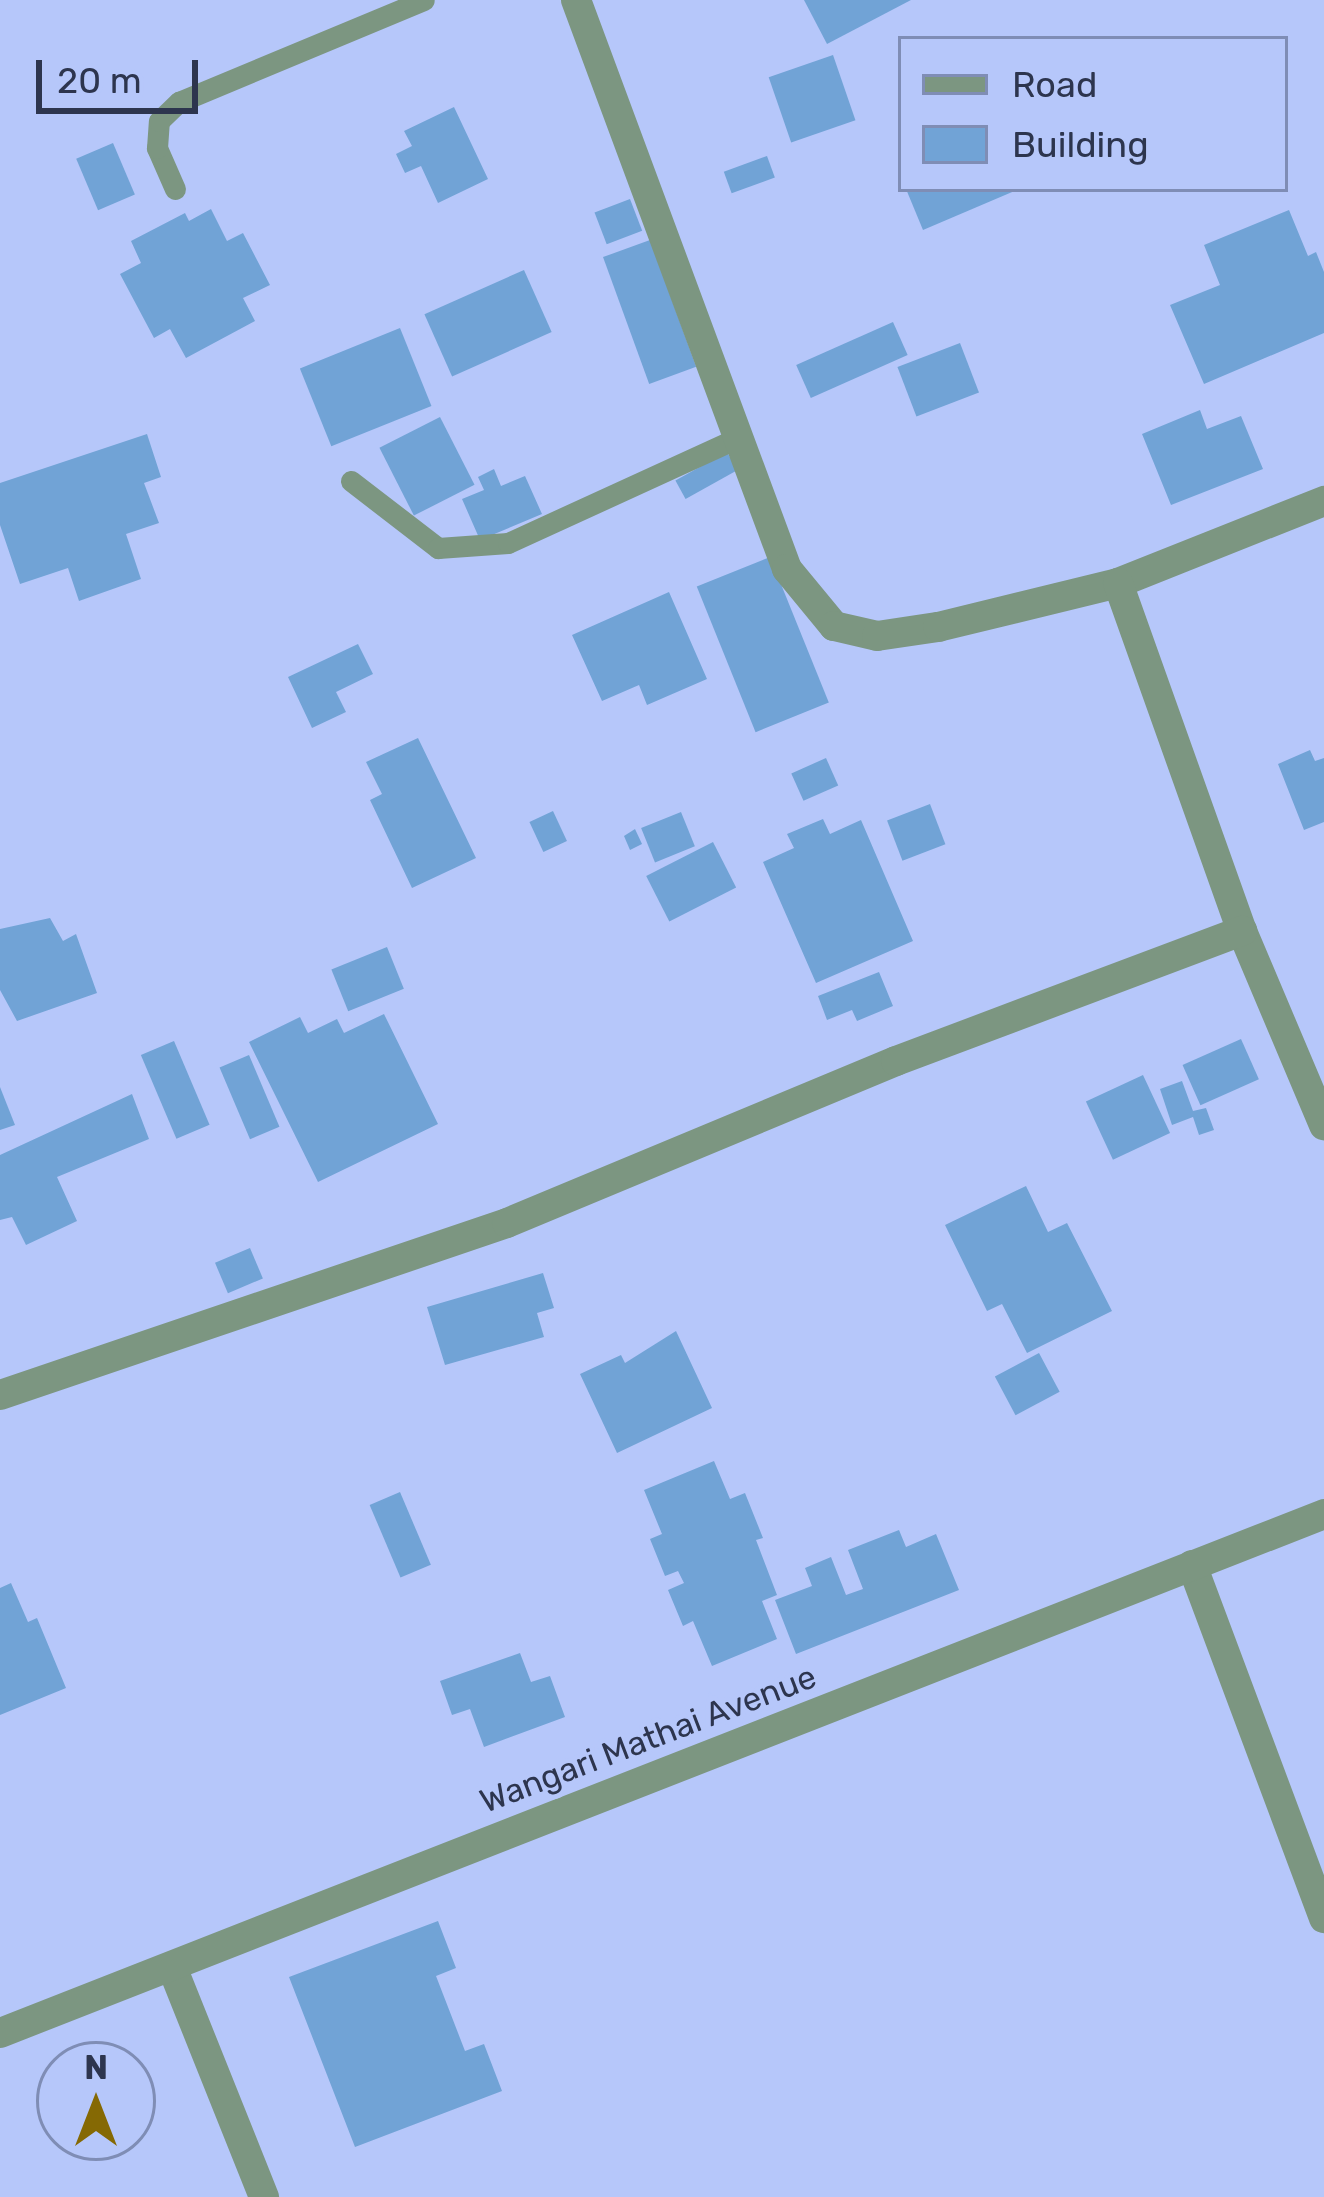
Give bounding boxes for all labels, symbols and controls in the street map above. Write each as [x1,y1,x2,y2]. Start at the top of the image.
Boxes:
scale bar [42,36,204,110]
legend [898,36,1288,192]
text: 20 m [57,59,142,102]
text: Road [1012,63,1097,106]
text: Building [1012,123,1149,166]
street label: Wangari Mathai Avenue [474,1656,822,1822]
north arrow [36,2041,156,2161]
text: N [84,2048,108,2087]

